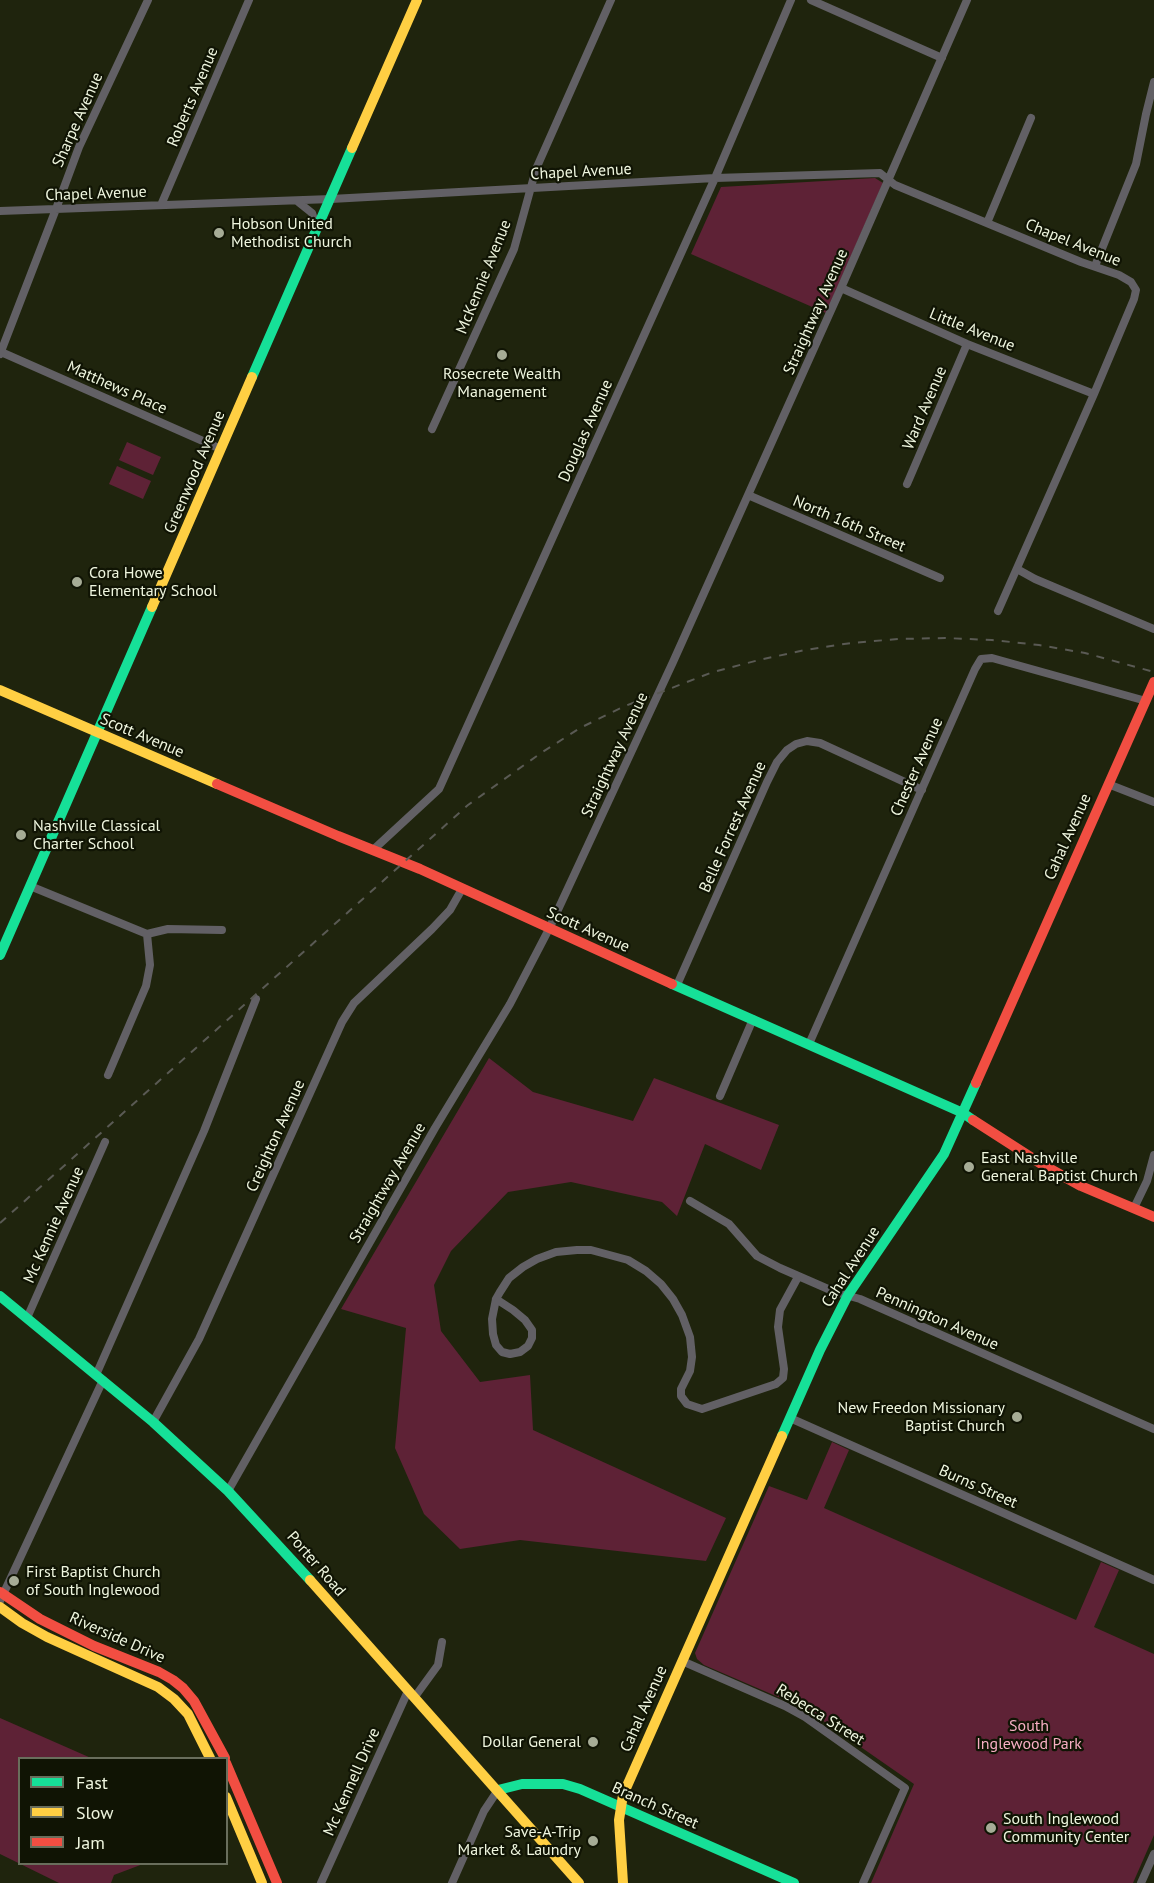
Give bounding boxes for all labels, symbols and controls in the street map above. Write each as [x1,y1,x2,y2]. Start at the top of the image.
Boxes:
street label: Roberts Avenue [163,44,223,150]
street label: Sharpe Avenue [49,70,107,170]
street label: Chapel Avenue [530,160,632,184]
street label: Chapel Avenue [45,183,147,205]
place label: Hobson United Methodist Church [231,214,352,252]
street label: Chapel Avenue [1022,215,1124,271]
street label: McKennie Avenue [452,217,516,337]
marker: Hobson United Methodist Church [212,226,226,240]
street label: Straightway Avenue [780,246,852,378]
street label: Little Avenue [926,304,1018,356]
marker: Rosecrete Wealth Management [495,348,509,362]
street label: Matthews Place [64,357,170,419]
street label: Ward Avenue [899,363,951,453]
place label: Rosecrete Wealth Management [443,364,561,402]
street label: Douglas Avenue [555,377,617,485]
street label: Greenwood Avenue [160,408,230,536]
street label: North 16th Street [790,492,908,556]
place label: Cora Howe Elementary School [89,563,217,601]
marker: Cora Howe Elementary School [70,575,84,589]
street label: Straightway Avenue [578,689,652,821]
street label: Scott Avenue [97,710,187,762]
street label: Chester Avenue [887,715,947,819]
street label: Belle Forrest Avenue [695,758,771,896]
street label: Cahal Avenue [1040,791,1096,883]
place label: Nashville Classical Charter School [33,816,160,854]
marker: Nashville Classical Charter School [14,828,28,842]
street label: Scott Avenue [543,903,633,957]
street label: Creighton Avenue [243,1077,309,1195]
street label: Straightway Avenue [346,1119,430,1247]
place label: East Nashville General Baptist Church [981,1148,1138,1186]
marker: East Nashville General Baptist Church [962,1160,976,1174]
street label: Mc Kennie Avenue [20,1164,88,1286]
street label: Cahal Avenue [818,1223,884,1311]
street label: Pennington Avenue [873,1283,1001,1355]
place label: New Freedon Missionary Baptist Church [837,1398,1005,1436]
marker: New Freedon Missionary Baptist Church [1010,1410,1024,1424]
street label: Burns Street [936,1461,1020,1513]
street label: Porter Road [283,1528,349,1600]
place label: First Baptist Church of South Inglewood [26,1562,160,1600]
marker: First Baptist Church of South Inglewood [7,1574,21,1588]
street label: Riverside Drive [66,1608,168,1668]
street label: Cahal Avenue [616,1663,672,1755]
street label: Rebecca Street [772,1680,868,1750]
park label: South Inglewood Park [976,1716,1082,1754]
street label: Mc Kennell Drive [320,1725,384,1839]
place label: Dollar General [482,1732,581,1752]
marker: Dollar General [586,1735,600,1749]
legend [18,1757,228,1865]
text: Fast [76,1771,108,1794]
street label: Branch Street [609,1778,701,1834]
text: Slow [76,1801,114,1824]
place label: South Inglewood Community Center [1003,1809,1129,1847]
marker: South Inglewood Community Center [984,1821,998,1835]
place label: Save-A-Trip Market & Laundry [458,1822,581,1860]
text: Jam [76,1831,105,1854]
marker: Save-A-Trip Market & Laundry [586,1834,600,1848]

